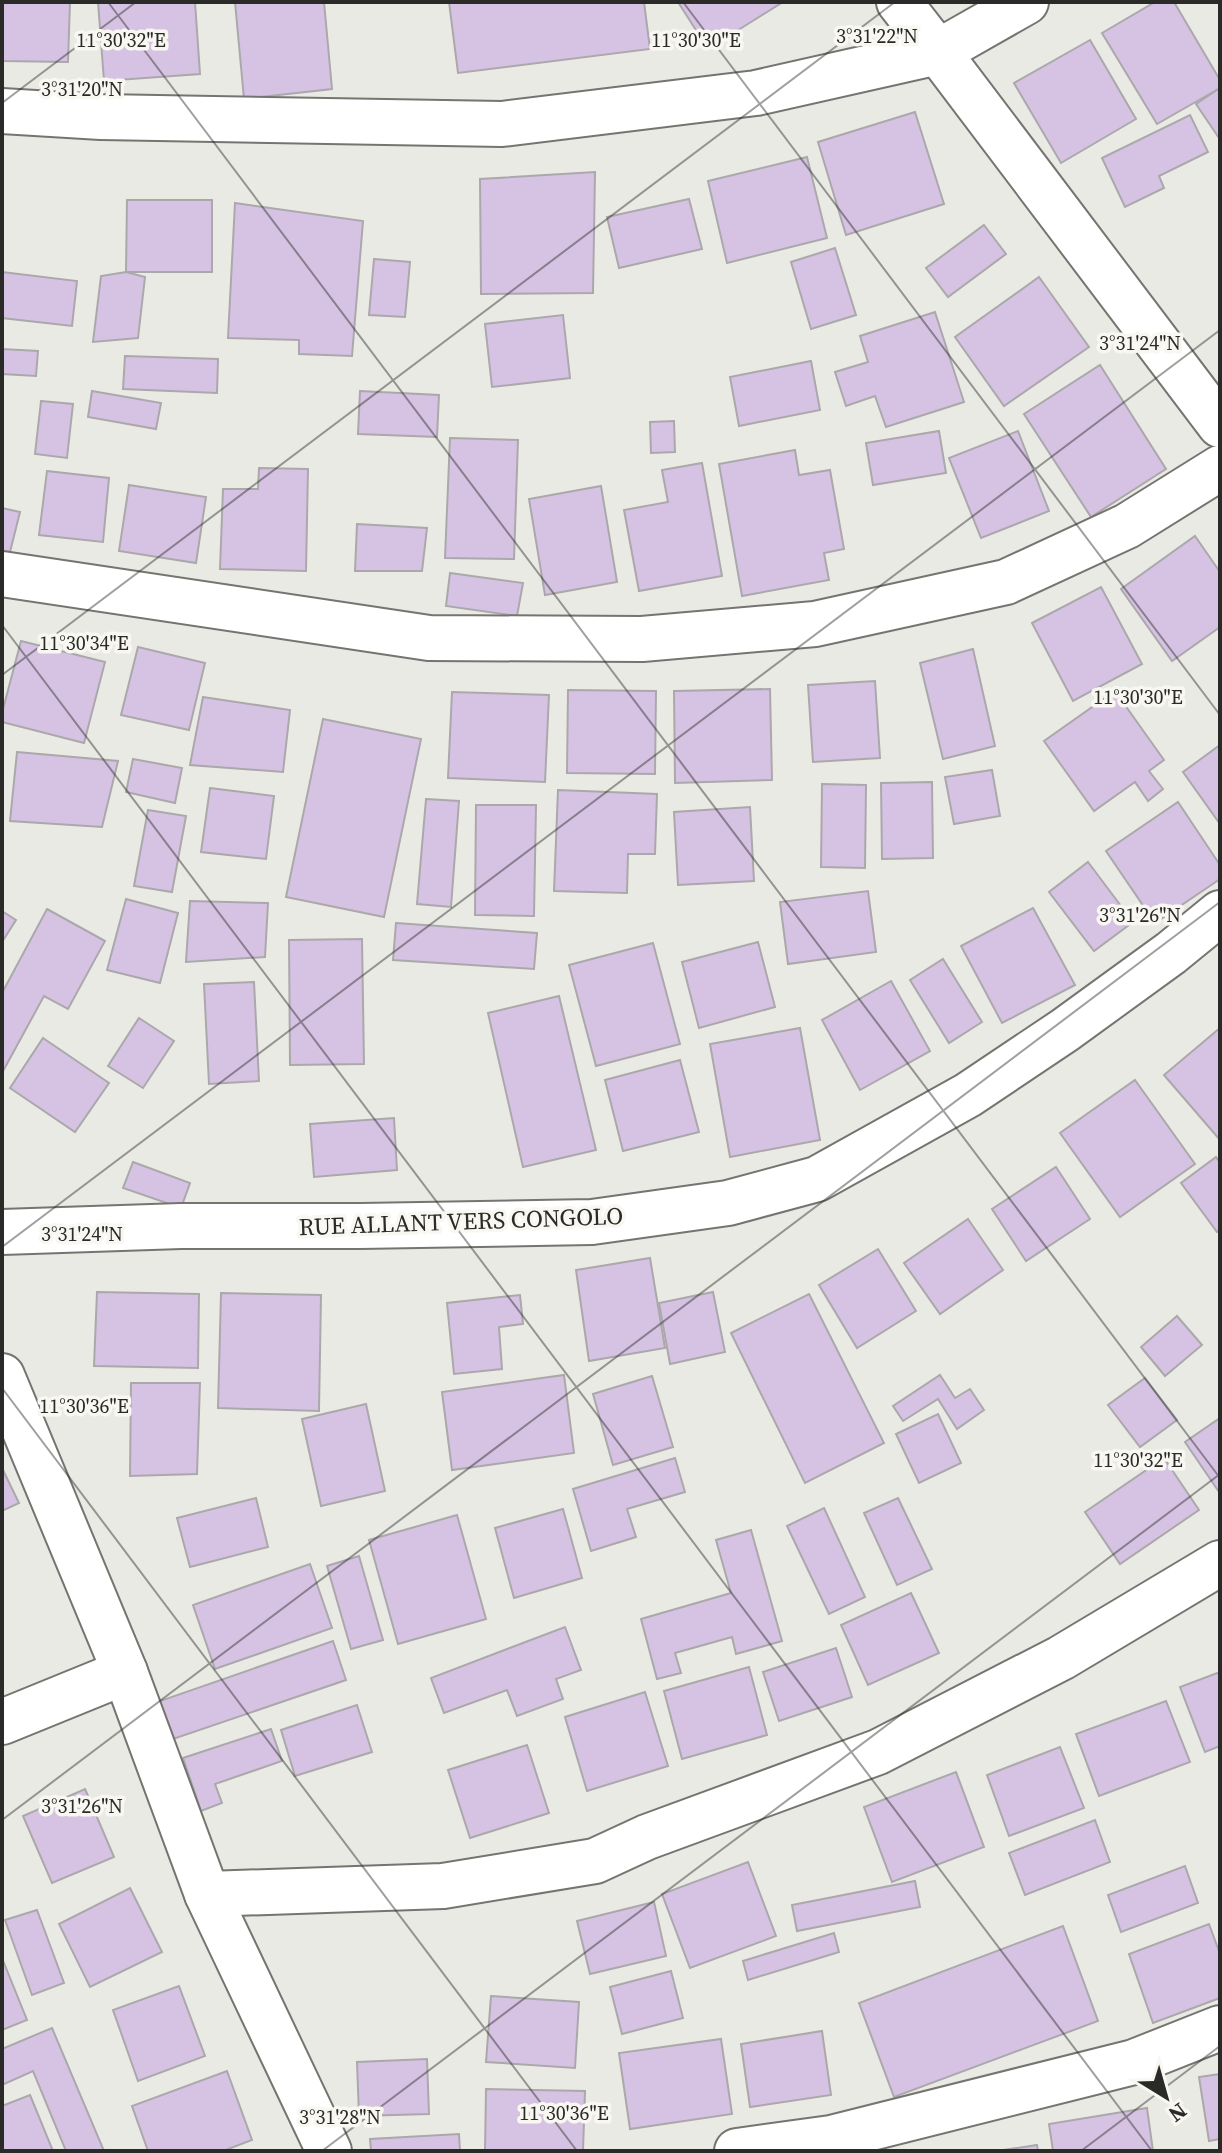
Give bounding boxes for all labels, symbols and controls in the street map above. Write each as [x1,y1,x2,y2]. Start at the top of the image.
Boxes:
text: 3°31'22"N [836,22,918,50]
text: 11°30'32"E [76,26,166,54]
text: 11°30'30"E [651,26,741,54]
text: 3°31'20"N [41,75,123,103]
text: 3°31'24"N [1099,329,1181,357]
text: 11°30'34"E [39,629,129,657]
text: 11°30'30"E [1093,683,1183,711]
text: 3°31'26"N [1099,901,1181,929]
street label: RUE ALLANT VERS CONGOLO [298,1199,624,1243]
text: 3°31'24"N [41,1220,123,1248]
text: 11°30'36"E [39,1392,129,1420]
text: 11°30'32"E [1093,1446,1183,1474]
text: 3°31'26"N [41,1792,123,1820]
north arrow [1126,2057,1206,2137]
text: N [1163,2096,1193,2130]
text: 11°30'36"E [519,2099,609,2127]
text: 3°31'28"N [299,2103,381,2131]

